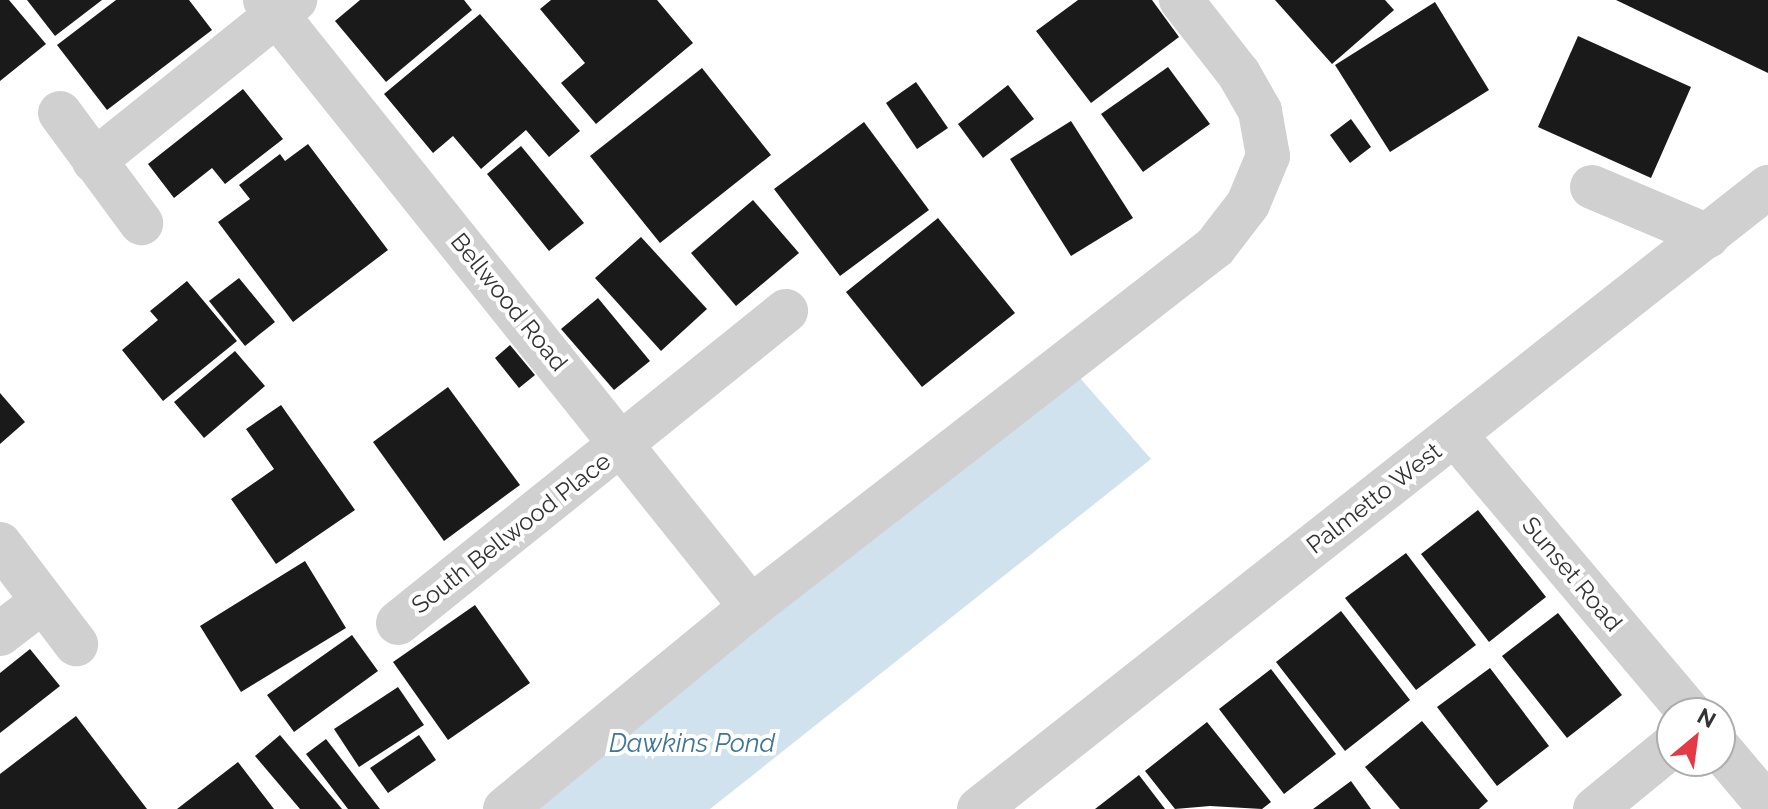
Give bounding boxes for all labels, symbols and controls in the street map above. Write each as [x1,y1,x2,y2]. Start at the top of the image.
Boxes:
street label: Bellwood Road [445,227,573,377]
street label: Palmetto West [1301,436,1447,560]
street label: South Bellwood Place [406,446,616,620]
street label: Sunset Road [1516,511,1628,637]
north arrow [1656,697,1736,777]
text: N [1693,702,1720,733]
water label: Dawkins Pond [609,728,775,760]

